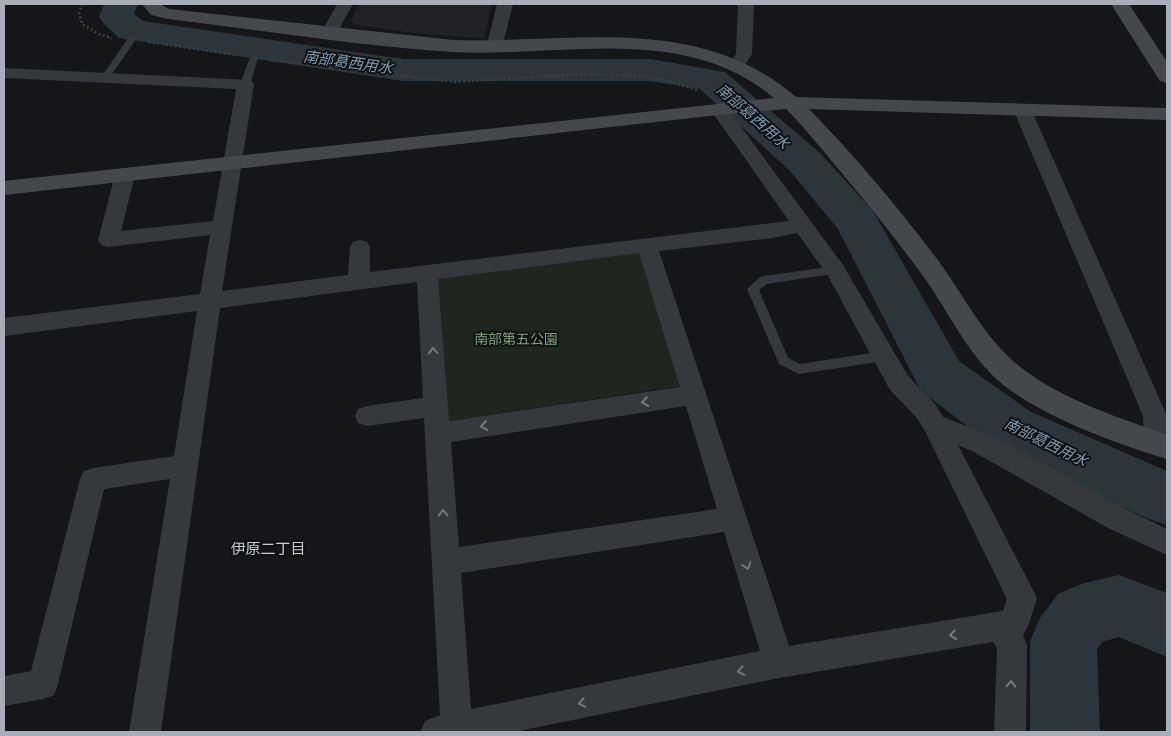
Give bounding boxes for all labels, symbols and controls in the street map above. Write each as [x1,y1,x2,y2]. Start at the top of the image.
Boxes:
water label: 南部葛西用水 [302,46,396,78]
water label: 南部葛西用水 [713,79,795,154]
park label: 南部第五公園 [474,330,558,348]
one-way arrow [427,347,438,355]
one-way arrow [640,396,648,407]
water label: 南部葛西用水 [1001,414,1092,471]
one-way arrow [480,420,488,431]
one-way arrow [438,509,449,517]
district label: 伊原二丁目 [230,539,306,558]
one-way arrow [742,561,752,569]
one-way arrow [948,629,957,639]
one-way arrow [736,665,745,675]
one-way arrow [1006,679,1016,687]
one-way arrow [577,697,586,708]

